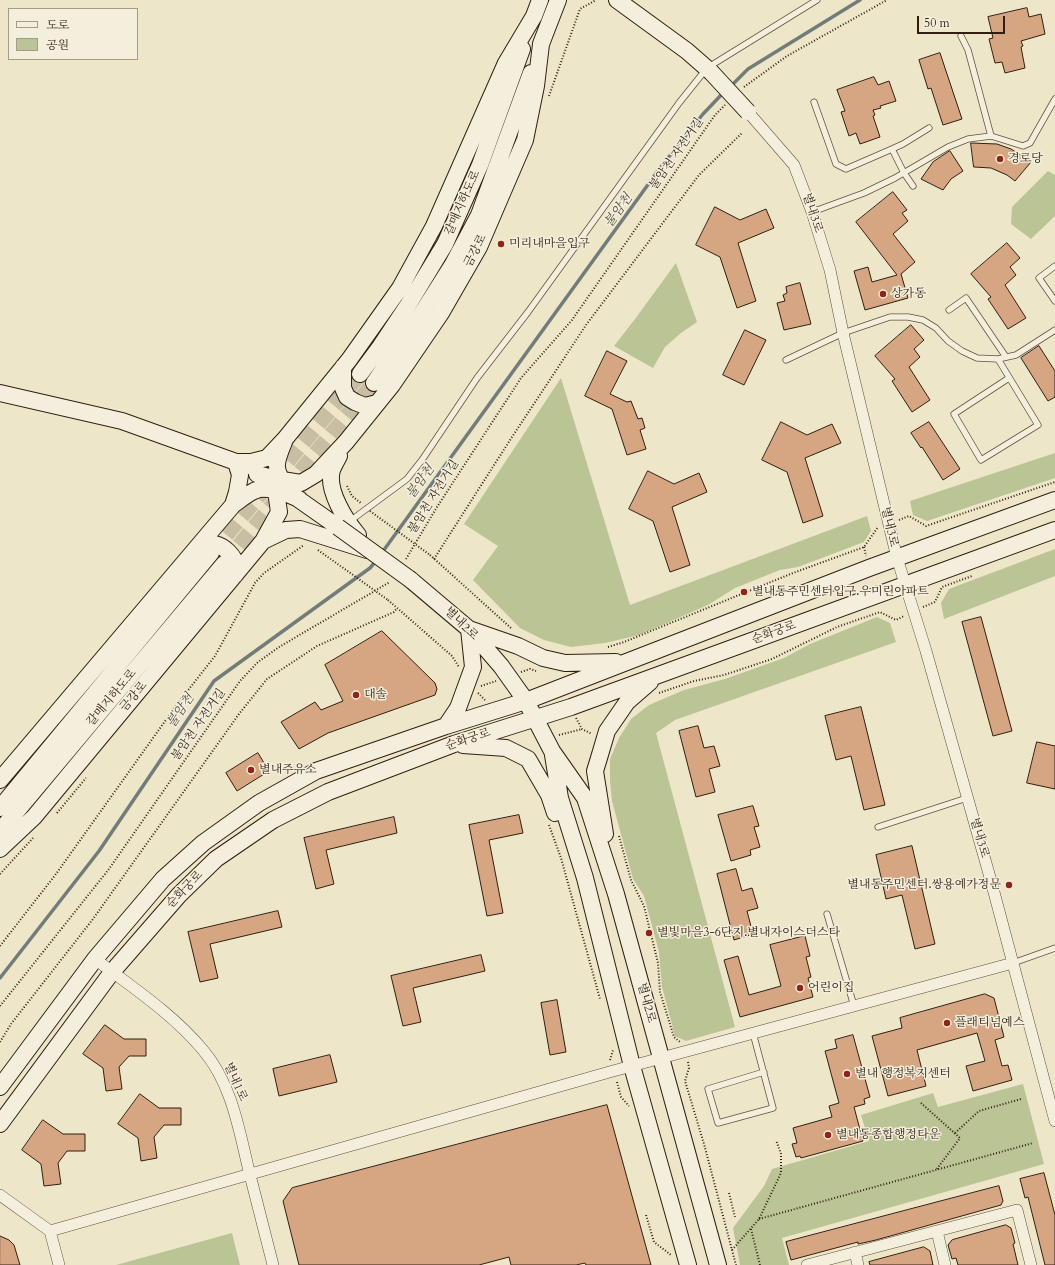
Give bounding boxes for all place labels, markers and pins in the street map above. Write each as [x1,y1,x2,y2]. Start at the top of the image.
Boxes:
place label: 경로당 [1008,152,1043,166]
marker: 경로당 [995,154,1005,164]
place label: 미리내마을입구 [509,237,590,251]
marker: 미리내마을입구 [496,239,506,249]
place label: 상가동 [891,287,926,301]
marker: 상가동 [878,289,888,299]
place label: 별내동주민센터입구.우미린아파트 [752,585,929,599]
marker: 별내동주민센터입구.우미린아파트 [739,587,749,597]
place label: 대솔 [364,688,387,702]
marker: 대솔 [351,690,361,700]
place label: 별내주유소 [259,763,317,777]
marker: 별내주유소 [246,765,256,775]
place label: 별내동주민센터.쌍용예가정문 [847,878,1001,892]
marker: 별내동주민센터.쌍용예가정문 [1004,880,1014,890]
place label: 별빛마을3-6단지.별내자이스더스타 [657,926,840,940]
marker: 별빛마을3-6단지.별내자이스더스타 [644,928,654,938]
place label: 어린이집 [808,981,854,995]
marker: 어린이집 [795,983,805,993]
place label: 플래티넘예스 [955,1016,1025,1030]
marker: 플래티넘예스 [942,1018,952,1028]
place label: 별내 행정복지센터 [855,1067,951,1081]
marker: 별내 행정복지센터 [842,1069,852,1079]
place label: 별내동종합행정타운 [836,1128,940,1142]
marker: 별내동종합행정타운 [823,1130,833,1140]

